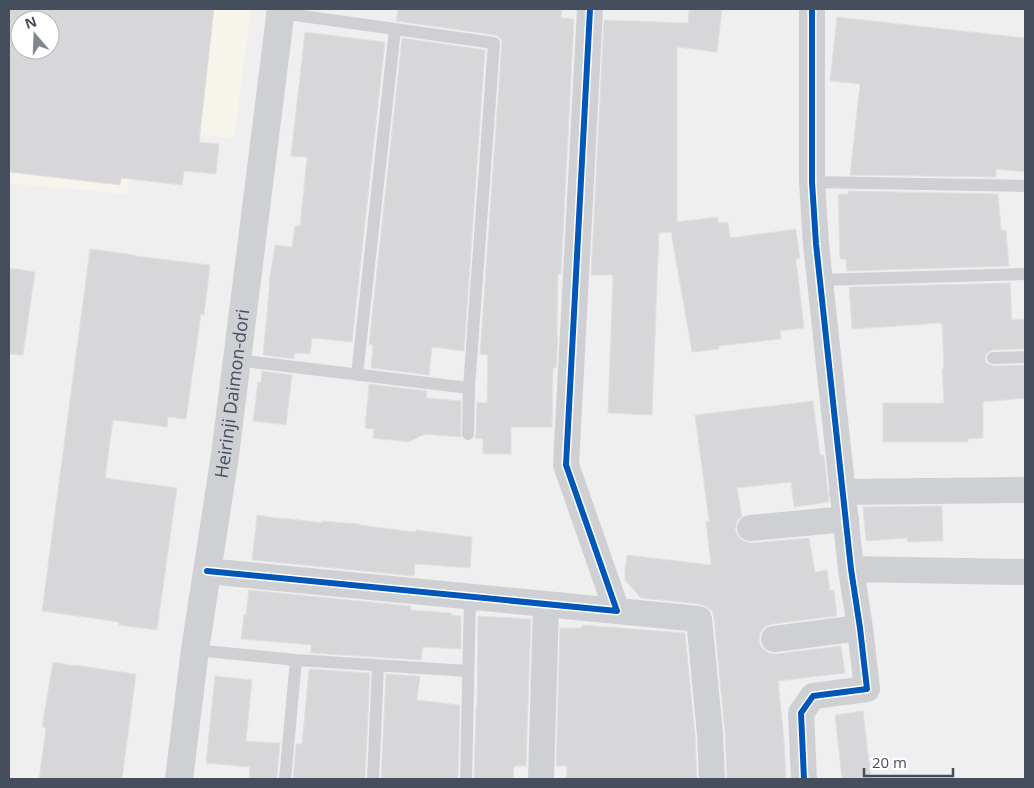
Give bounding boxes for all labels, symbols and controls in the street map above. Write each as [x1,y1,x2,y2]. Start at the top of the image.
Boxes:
north arrow [10,10,60,60]
text: N [22,11,39,33]
street label: Heirinji Daimon-dori [209,308,254,480]
scale bar [864,746,953,778]
text: 20 m [872,752,907,772]

